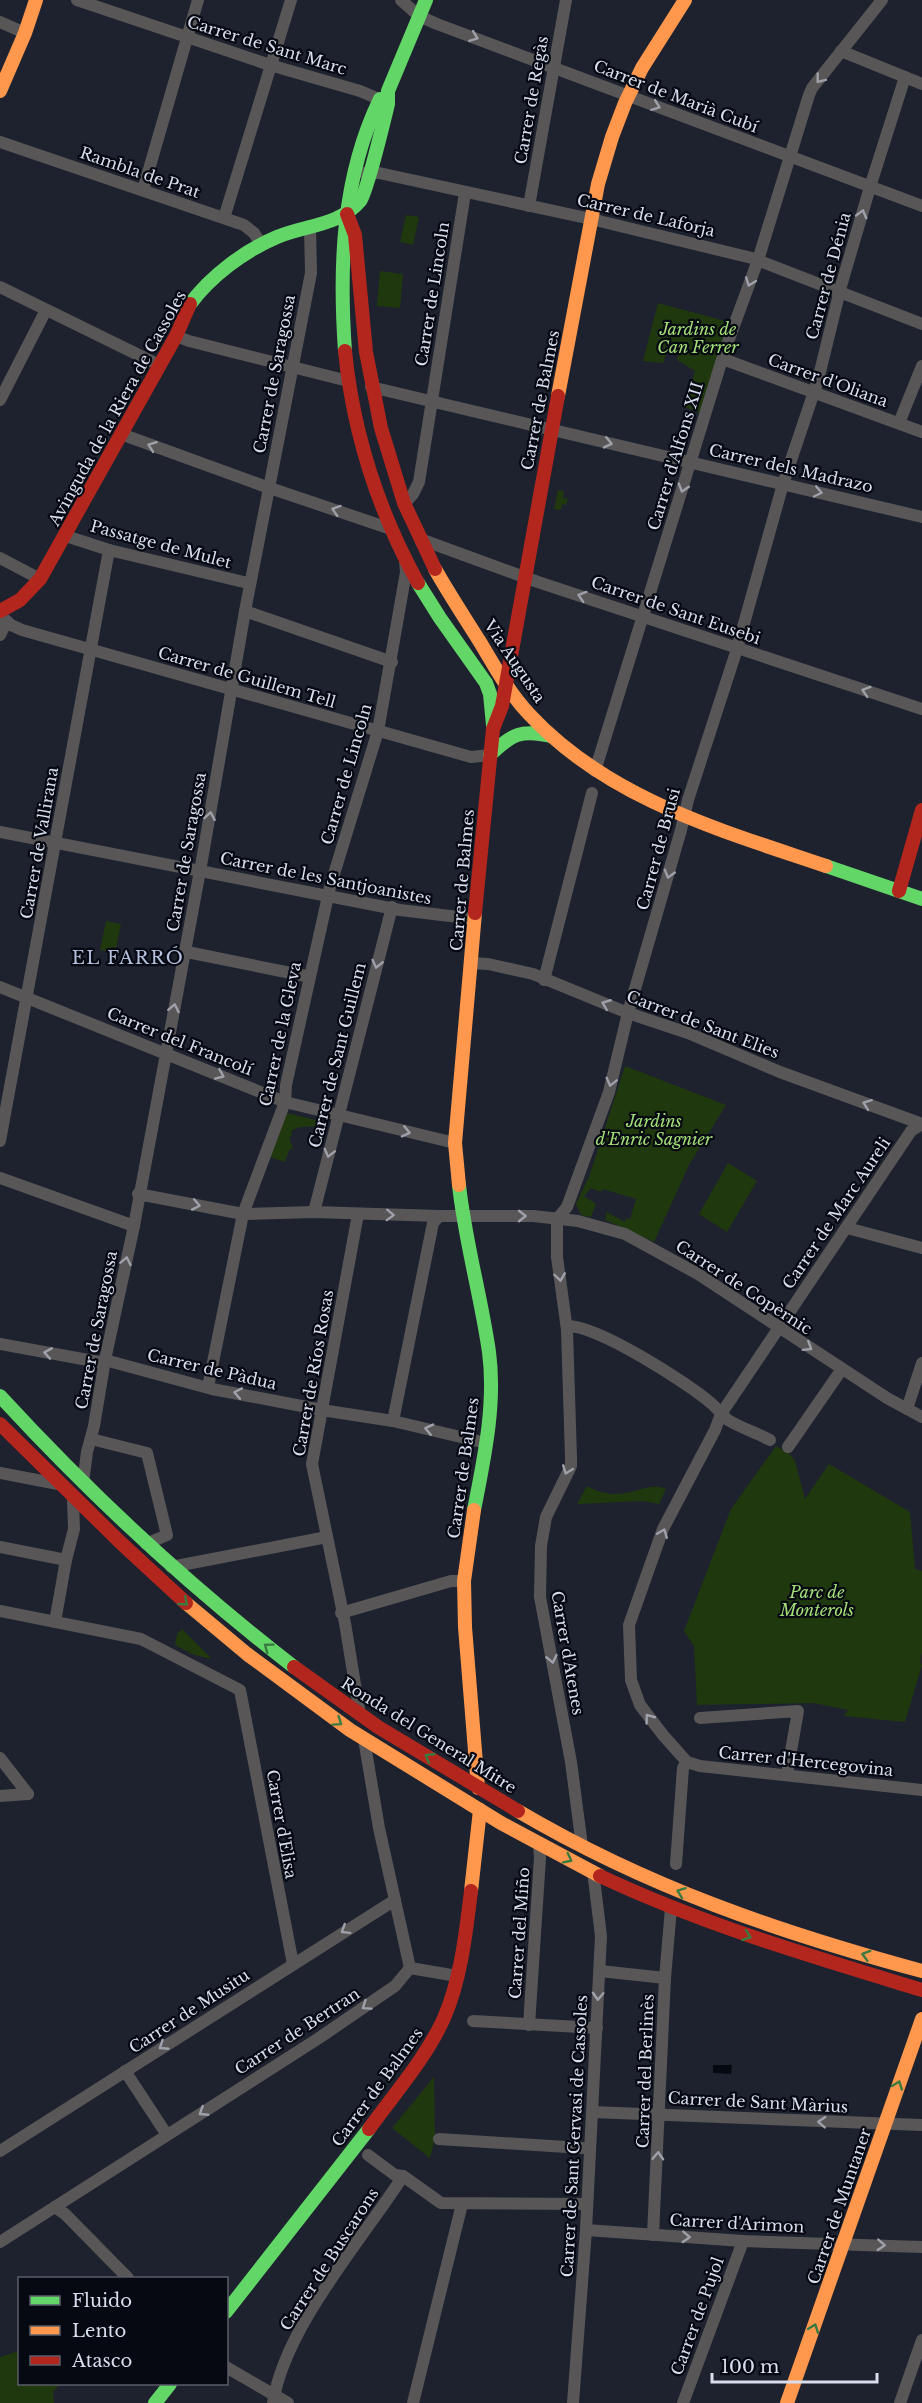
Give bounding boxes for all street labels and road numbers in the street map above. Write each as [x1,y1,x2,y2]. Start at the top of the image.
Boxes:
street label: Carrer de Sant Marc [185,11,349,79]
street label: Carrer de Regàs [510,34,552,166]
street label: Carrer de Marià Cubí [591,55,762,137]
street label: Rambla de Prat [77,142,203,202]
street label: Carrer de Laforja [575,189,717,241]
street label: Carrer de Dénia [801,210,855,342]
street label: Carrer de Lincoln [411,220,453,368]
street label: Avinguda de la Riera de Cassoles [43,287,190,530]
street label: Carrer de Saragossa [249,293,299,455]
street label: Carrer de Balmes [517,328,563,472]
street label: Carrer d'Oliana [765,349,891,411]
street label: Carrer d'Alfons XII [643,379,707,533]
street label: Carrer dels Madrazo [707,439,875,497]
street label: Passatge de Mulet [88,516,234,572]
street label: Carrer de Sant Eusebi [589,572,764,649]
street label: Via Augusta [479,615,550,706]
street label: Carrer de Guillem Tell [156,642,338,712]
street label: Carrer de Lincoln [316,701,376,847]
street label: Carrer de Vallirana [16,765,62,920]
street label: Carrer de Saragossa [162,771,210,933]
street label: Carrer de Brusi [632,785,684,912]
street label: Carrer de Balmes [446,808,478,952]
street label: Carrer de les Santjoanistes [218,848,434,908]
street label: Carrer de la Gleva [255,960,305,1108]
street label: Carrer de Sant Guillem [304,960,370,1150]
street label: Carrer de Sant Elies [624,986,782,1062]
street label: Carrer del Francolí [104,1003,256,1080]
street label: Carrer de Marc Aureli [778,1133,895,1293]
street label: Carrer de Copèrnic [672,1235,816,1339]
street label: Carrer de Saragossa [71,1249,121,1411]
street label: Carrer de Ríos Rosas [288,1288,338,1458]
street label: Carrer de Pàdua [145,1344,279,1394]
street label: Carrer de Balmes [443,1396,483,1540]
street label: Carrer d'Atenes [547,1589,589,1717]
street label: Ronda del General Mitre [338,1673,520,1797]
street label: Carrer d'Hercegovina [718,1742,894,1780]
street label: Carrer d'Elisa [263,1768,301,1880]
street label: Carrer del Miño [504,1867,534,1999]
street label: Carrer de Musitu [125,1964,253,2057]
street label: Carrer de Bertran [231,1983,363,2079]
street label: Carrer del Berlinès [632,1993,658,2149]
street label: Carrer de Sant Gervasi de Cassoles [557,1994,591,2278]
street label: Carrer de Balmes [327,2024,427,2150]
street label: Carrer de Sant Màrius [667,2087,849,2117]
street label: Carrer de Muntaner [803,2125,875,2287]
street label: Carrer de Buscarons [275,2184,383,2334]
street label: Carrer d'Arimon [669,2209,805,2237]
street label: Carrer de Pujol [666,2254,728,2378]

